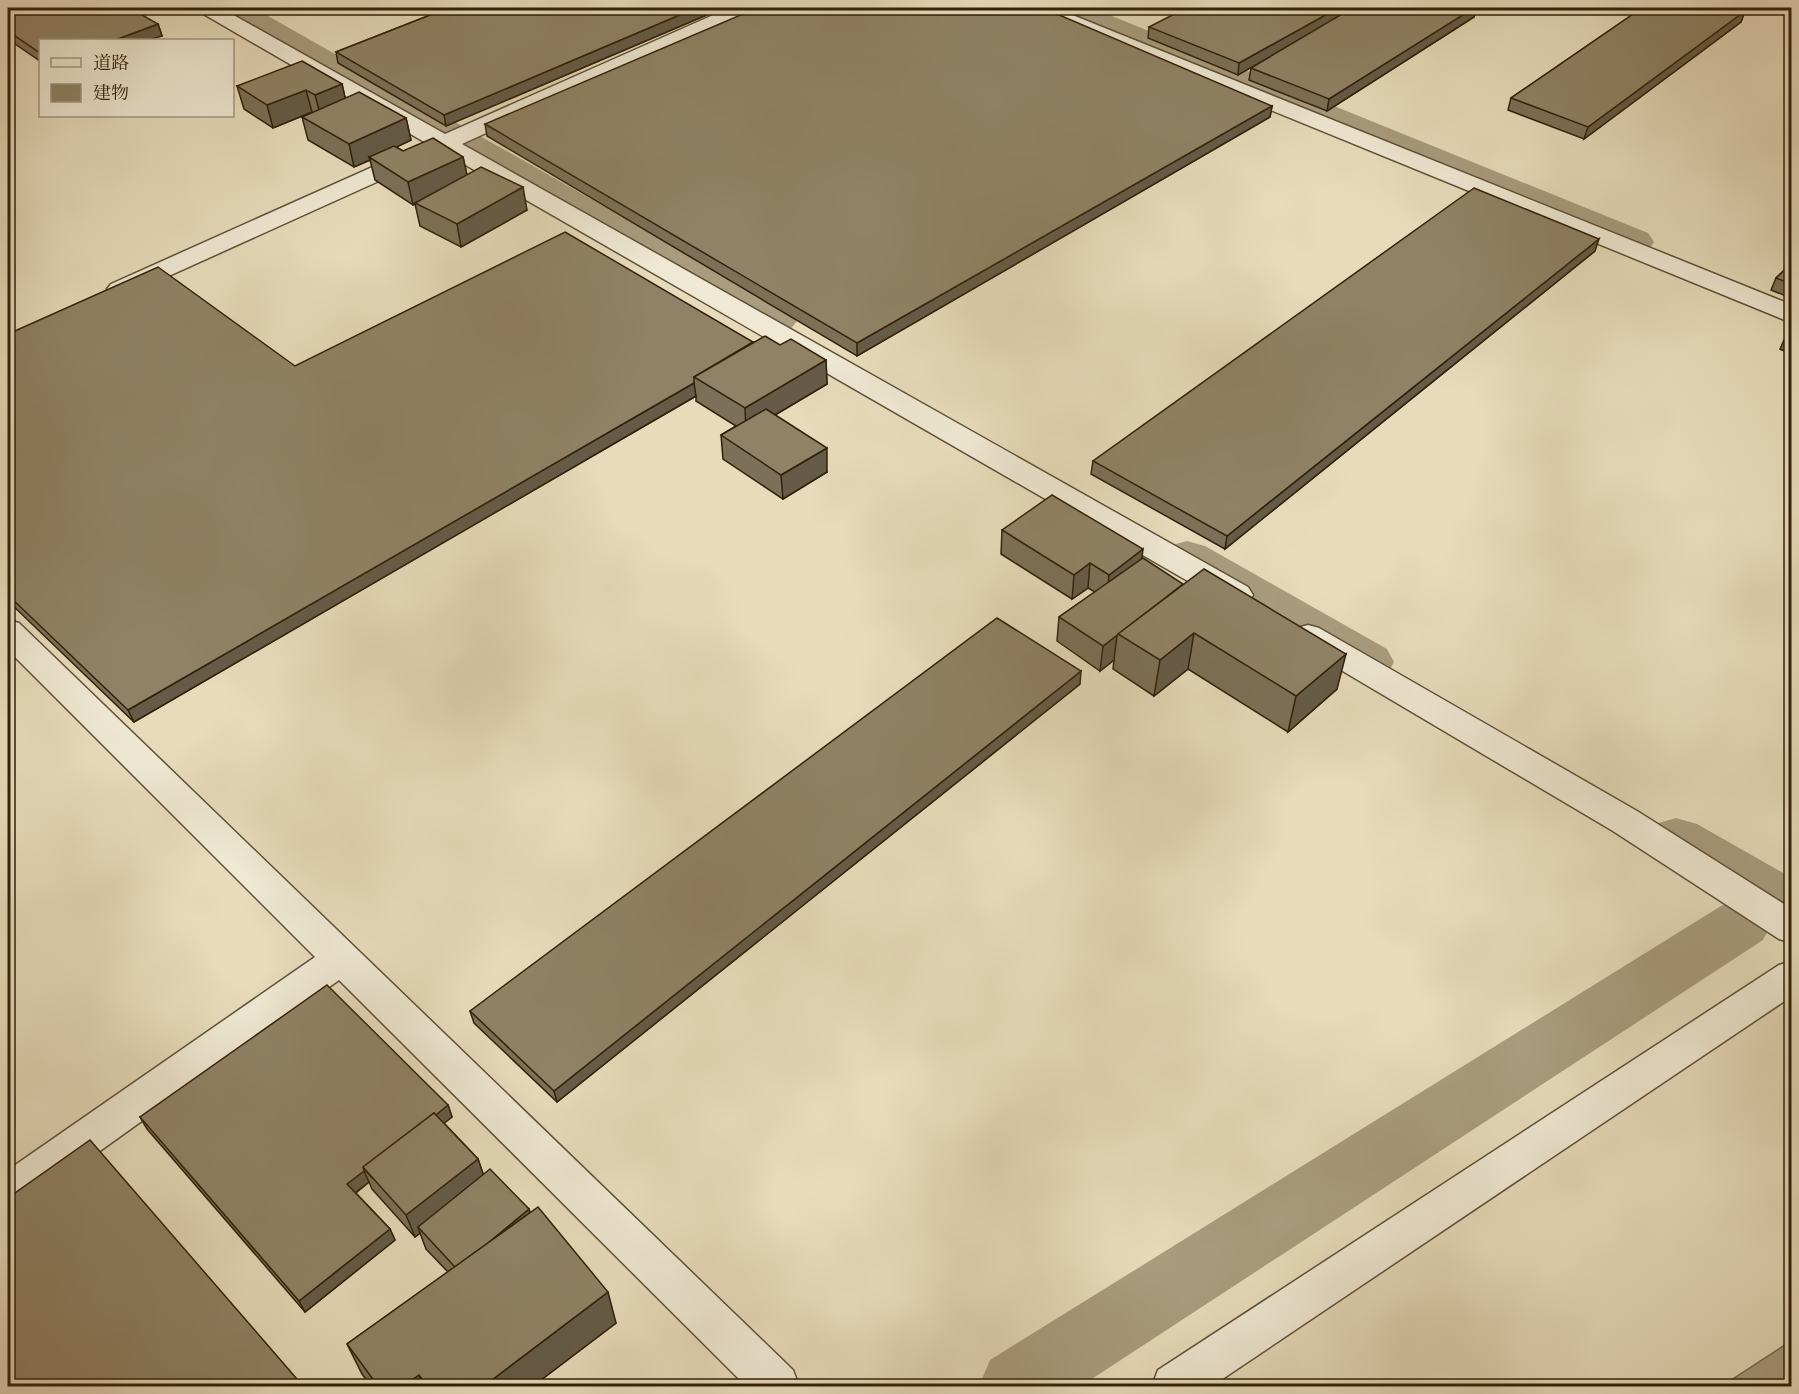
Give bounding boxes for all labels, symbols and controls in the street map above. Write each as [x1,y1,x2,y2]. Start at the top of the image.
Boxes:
legend [39,39,234,117]
text: 道路 [93,51,129,76]
text: 建物 [93,81,129,106]

